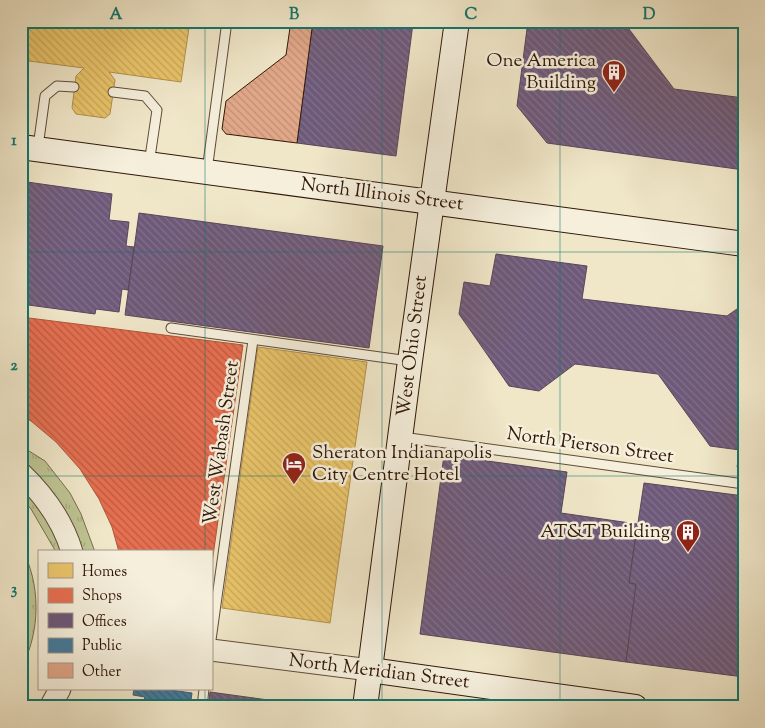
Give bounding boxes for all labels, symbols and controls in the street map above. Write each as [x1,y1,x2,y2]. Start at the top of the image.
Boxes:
text: A [110,4,123,27]
text: B [289,4,299,27]
text: C [465,4,478,27]
text: D [643,4,656,27]
place label: One America Building [486,48,596,97]
building icon: One America Building [601,59,627,93]
text: 1 [11,130,17,153]
street label: North Illinois Street [299,172,465,218]
street label: West Ohio Street [391,273,435,418]
text: 2 [10,355,18,378]
street label: West Wabash Street [197,359,247,527]
street label: North Pierson Street [505,421,676,471]
place label: Sheraton Indianapolis City Centre Hotel [312,440,492,489]
hotel icon: Sheraton Indianapolis City Centre Hotel [281,451,307,485]
place label: AT&T Building [540,519,670,546]
building icon: AT&T Building [675,519,701,553]
legend [38,550,212,690]
text: Homes [82,562,127,583]
text: 3 [11,579,18,602]
text: Shops [82,586,122,607]
text: Offices [82,612,127,633]
text: Public [82,636,122,657]
street label: North Meridian Street [287,648,471,697]
text: Other [82,662,122,683]

